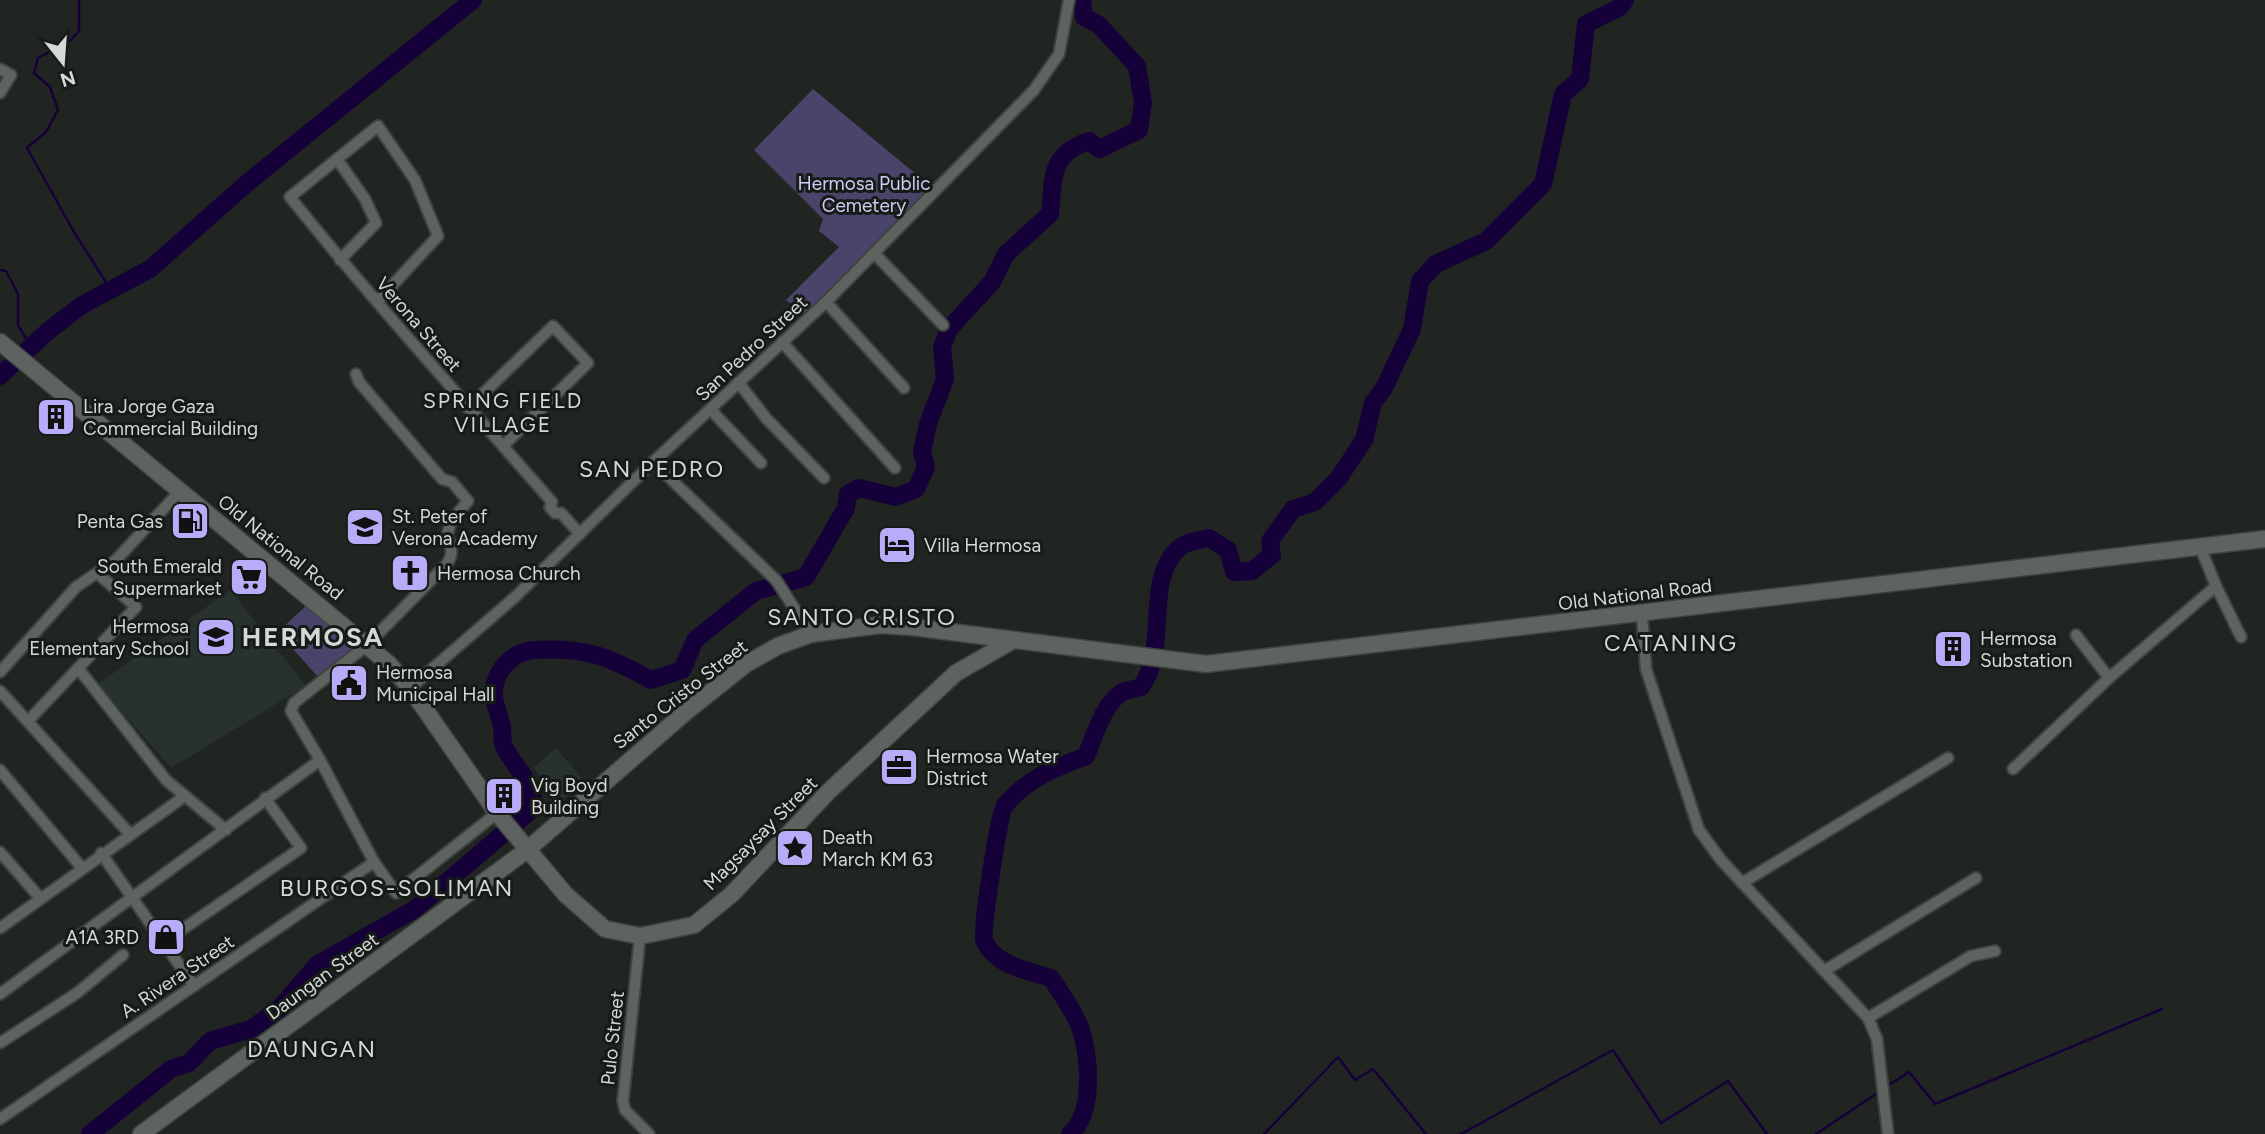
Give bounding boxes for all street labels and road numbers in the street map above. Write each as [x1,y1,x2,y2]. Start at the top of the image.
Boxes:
street label: Verona Street [371,272,466,377]
street label: San Pedro Street [691,291,812,406]
street label: Old National Road [213,490,348,605]
street label: Old National Road [1557,574,1713,615]
street label: Santo Cristo Street [609,635,752,754]
street label: Magsaysay Street [699,772,822,895]
street label: Daungan Street [262,928,383,1025]
street label: A. Rivera Street [116,930,238,1023]
street label: Pulo Street [596,990,629,1086]

